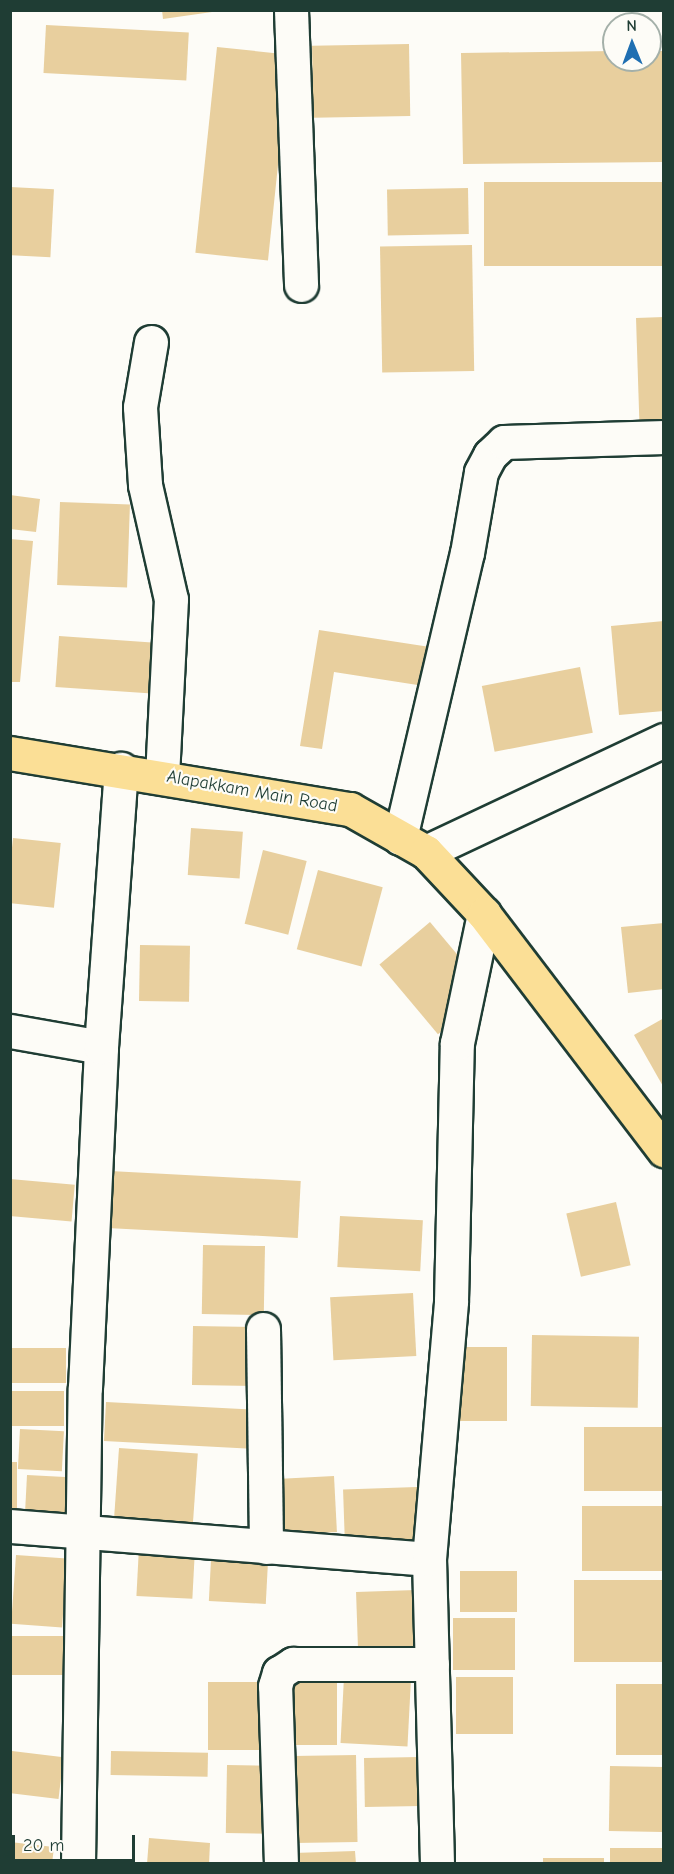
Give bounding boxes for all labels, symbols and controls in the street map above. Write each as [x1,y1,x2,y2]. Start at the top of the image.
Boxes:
north arrow [602,12,662,72]
text: N [626,17,637,35]
street label: Alapakkam Main Road [165,766,339,818]
scale bar [15,1823,138,1861]
text: 20 m [23,1835,64,1856]

